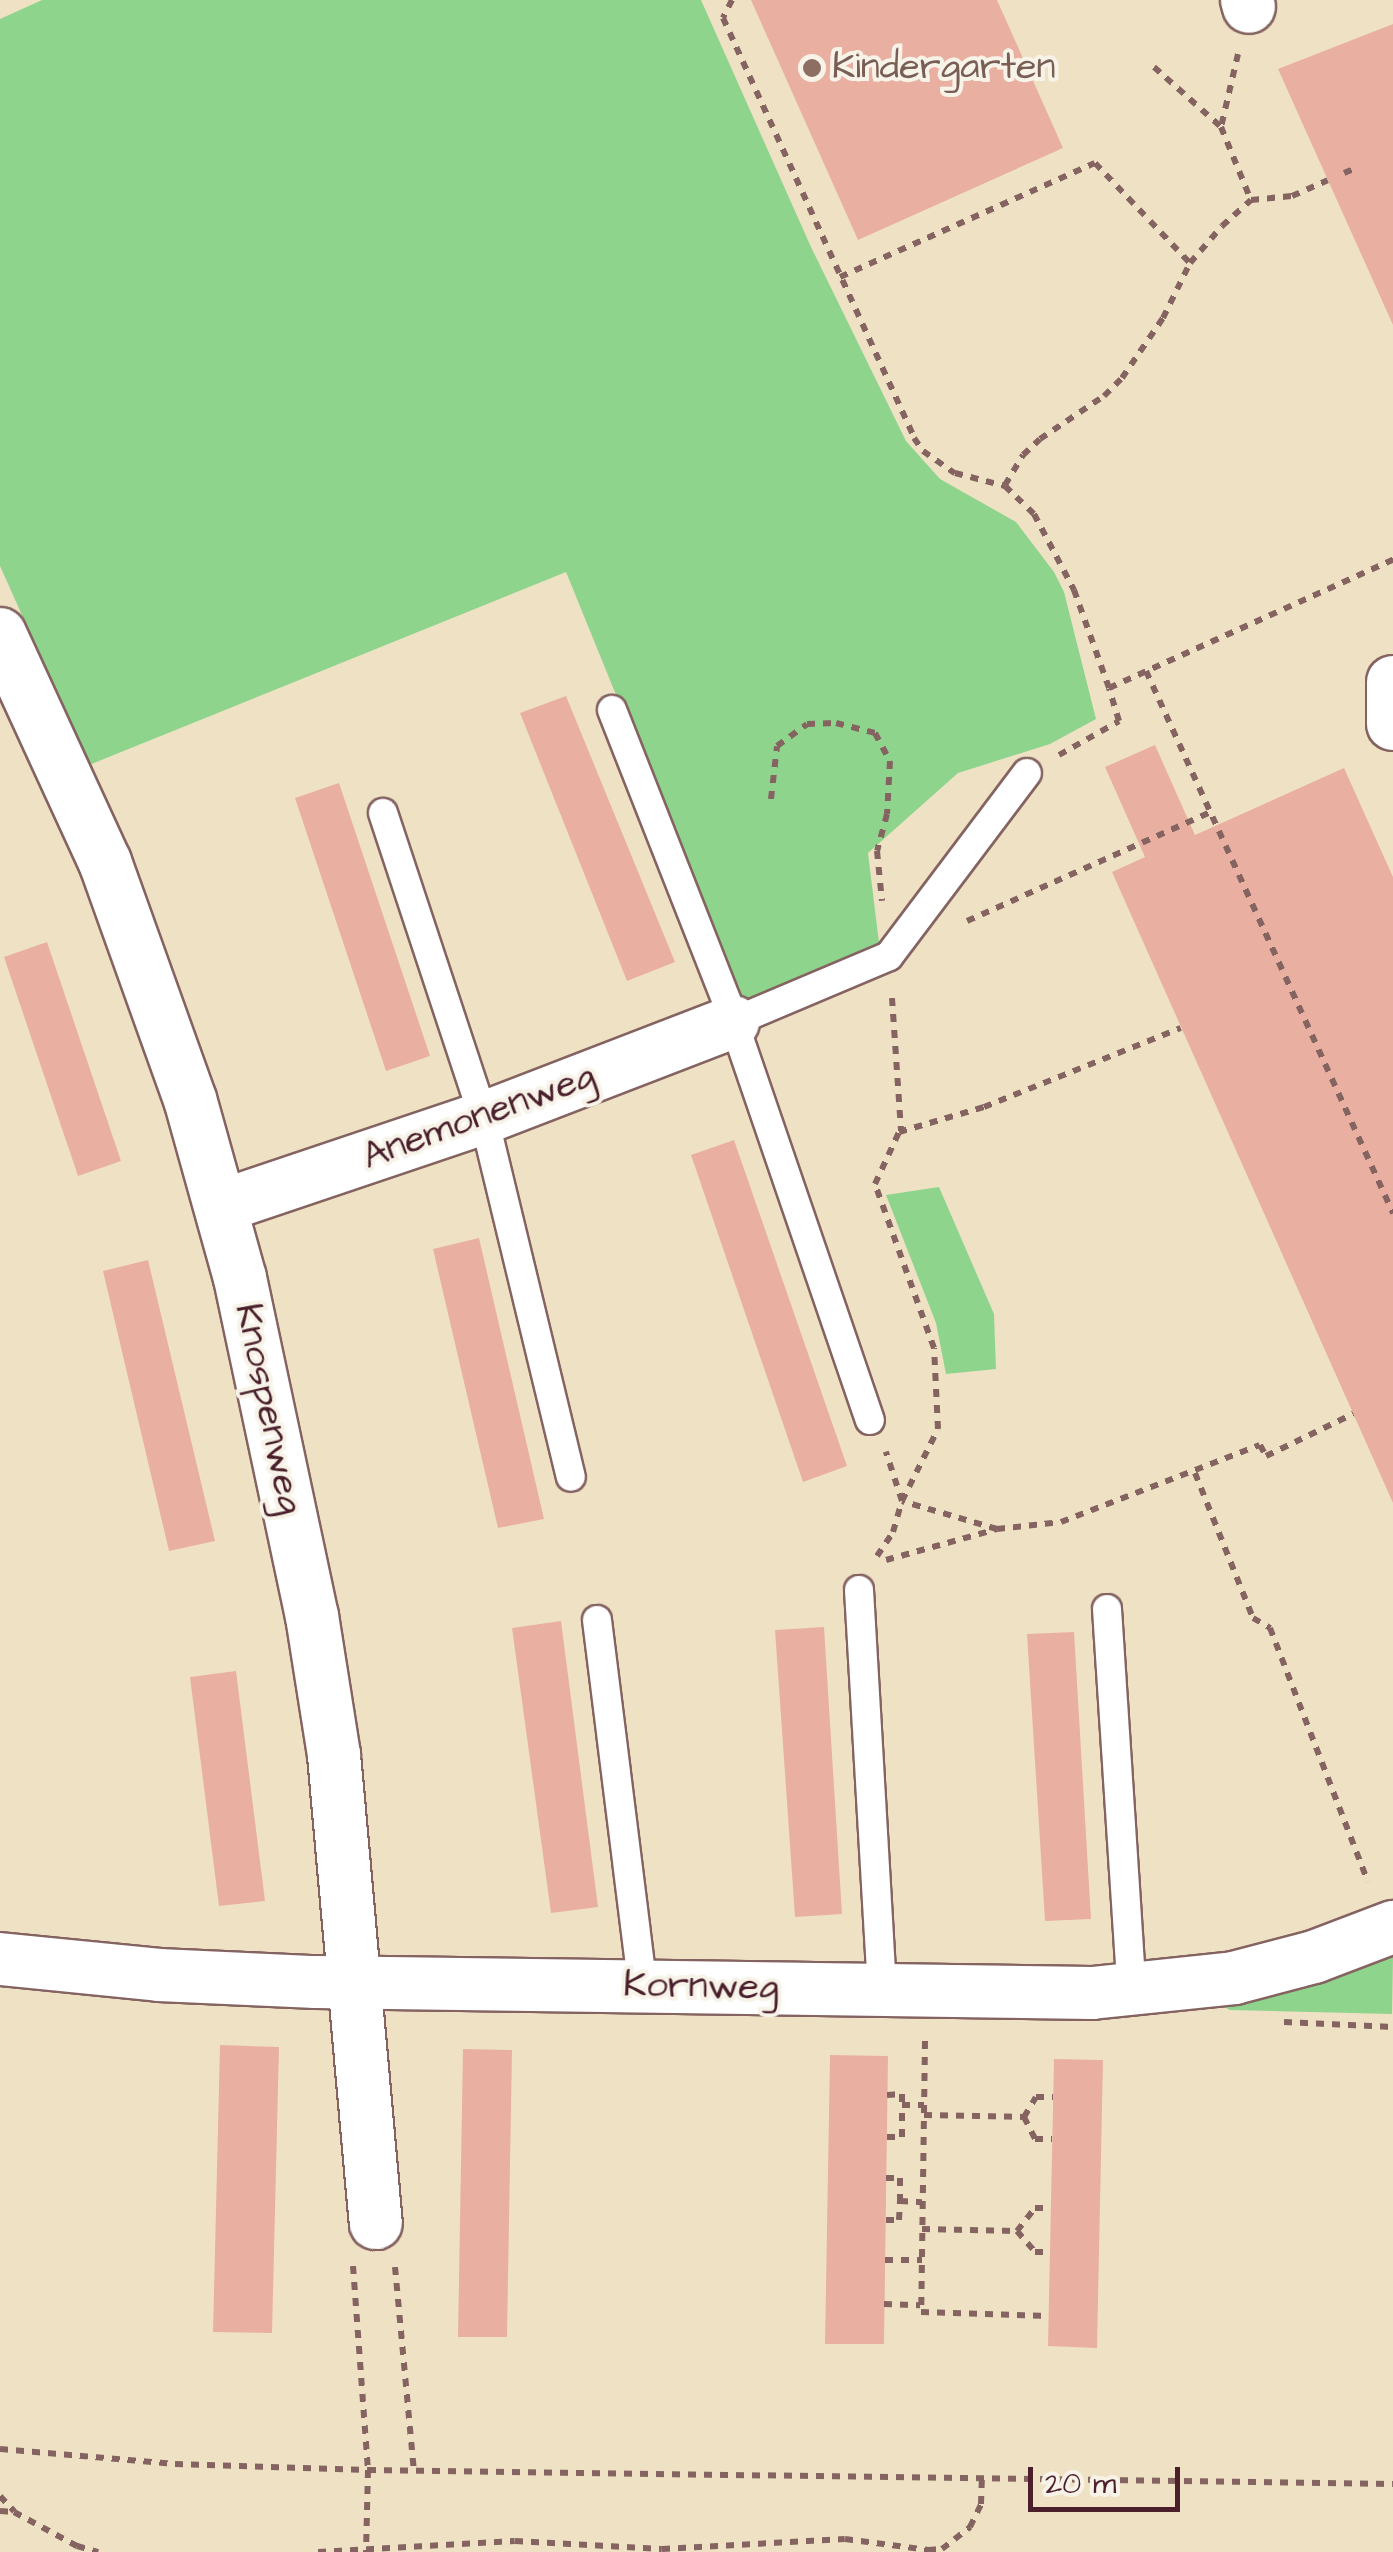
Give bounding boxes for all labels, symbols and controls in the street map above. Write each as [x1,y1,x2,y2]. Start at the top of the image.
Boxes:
place label: Kindergarten [832,45,1056,91]
marker: Kindergarten [801,57,823,79]
street label: Anemonenweg [356,1054,602,1180]
street label: Knospenweg [223,1300,313,1518]
street label: Kornweg [623,1963,779,2011]
scale bar [1033,2447,1186,2509]
text: 20 m [1045,2463,1116,2505]

